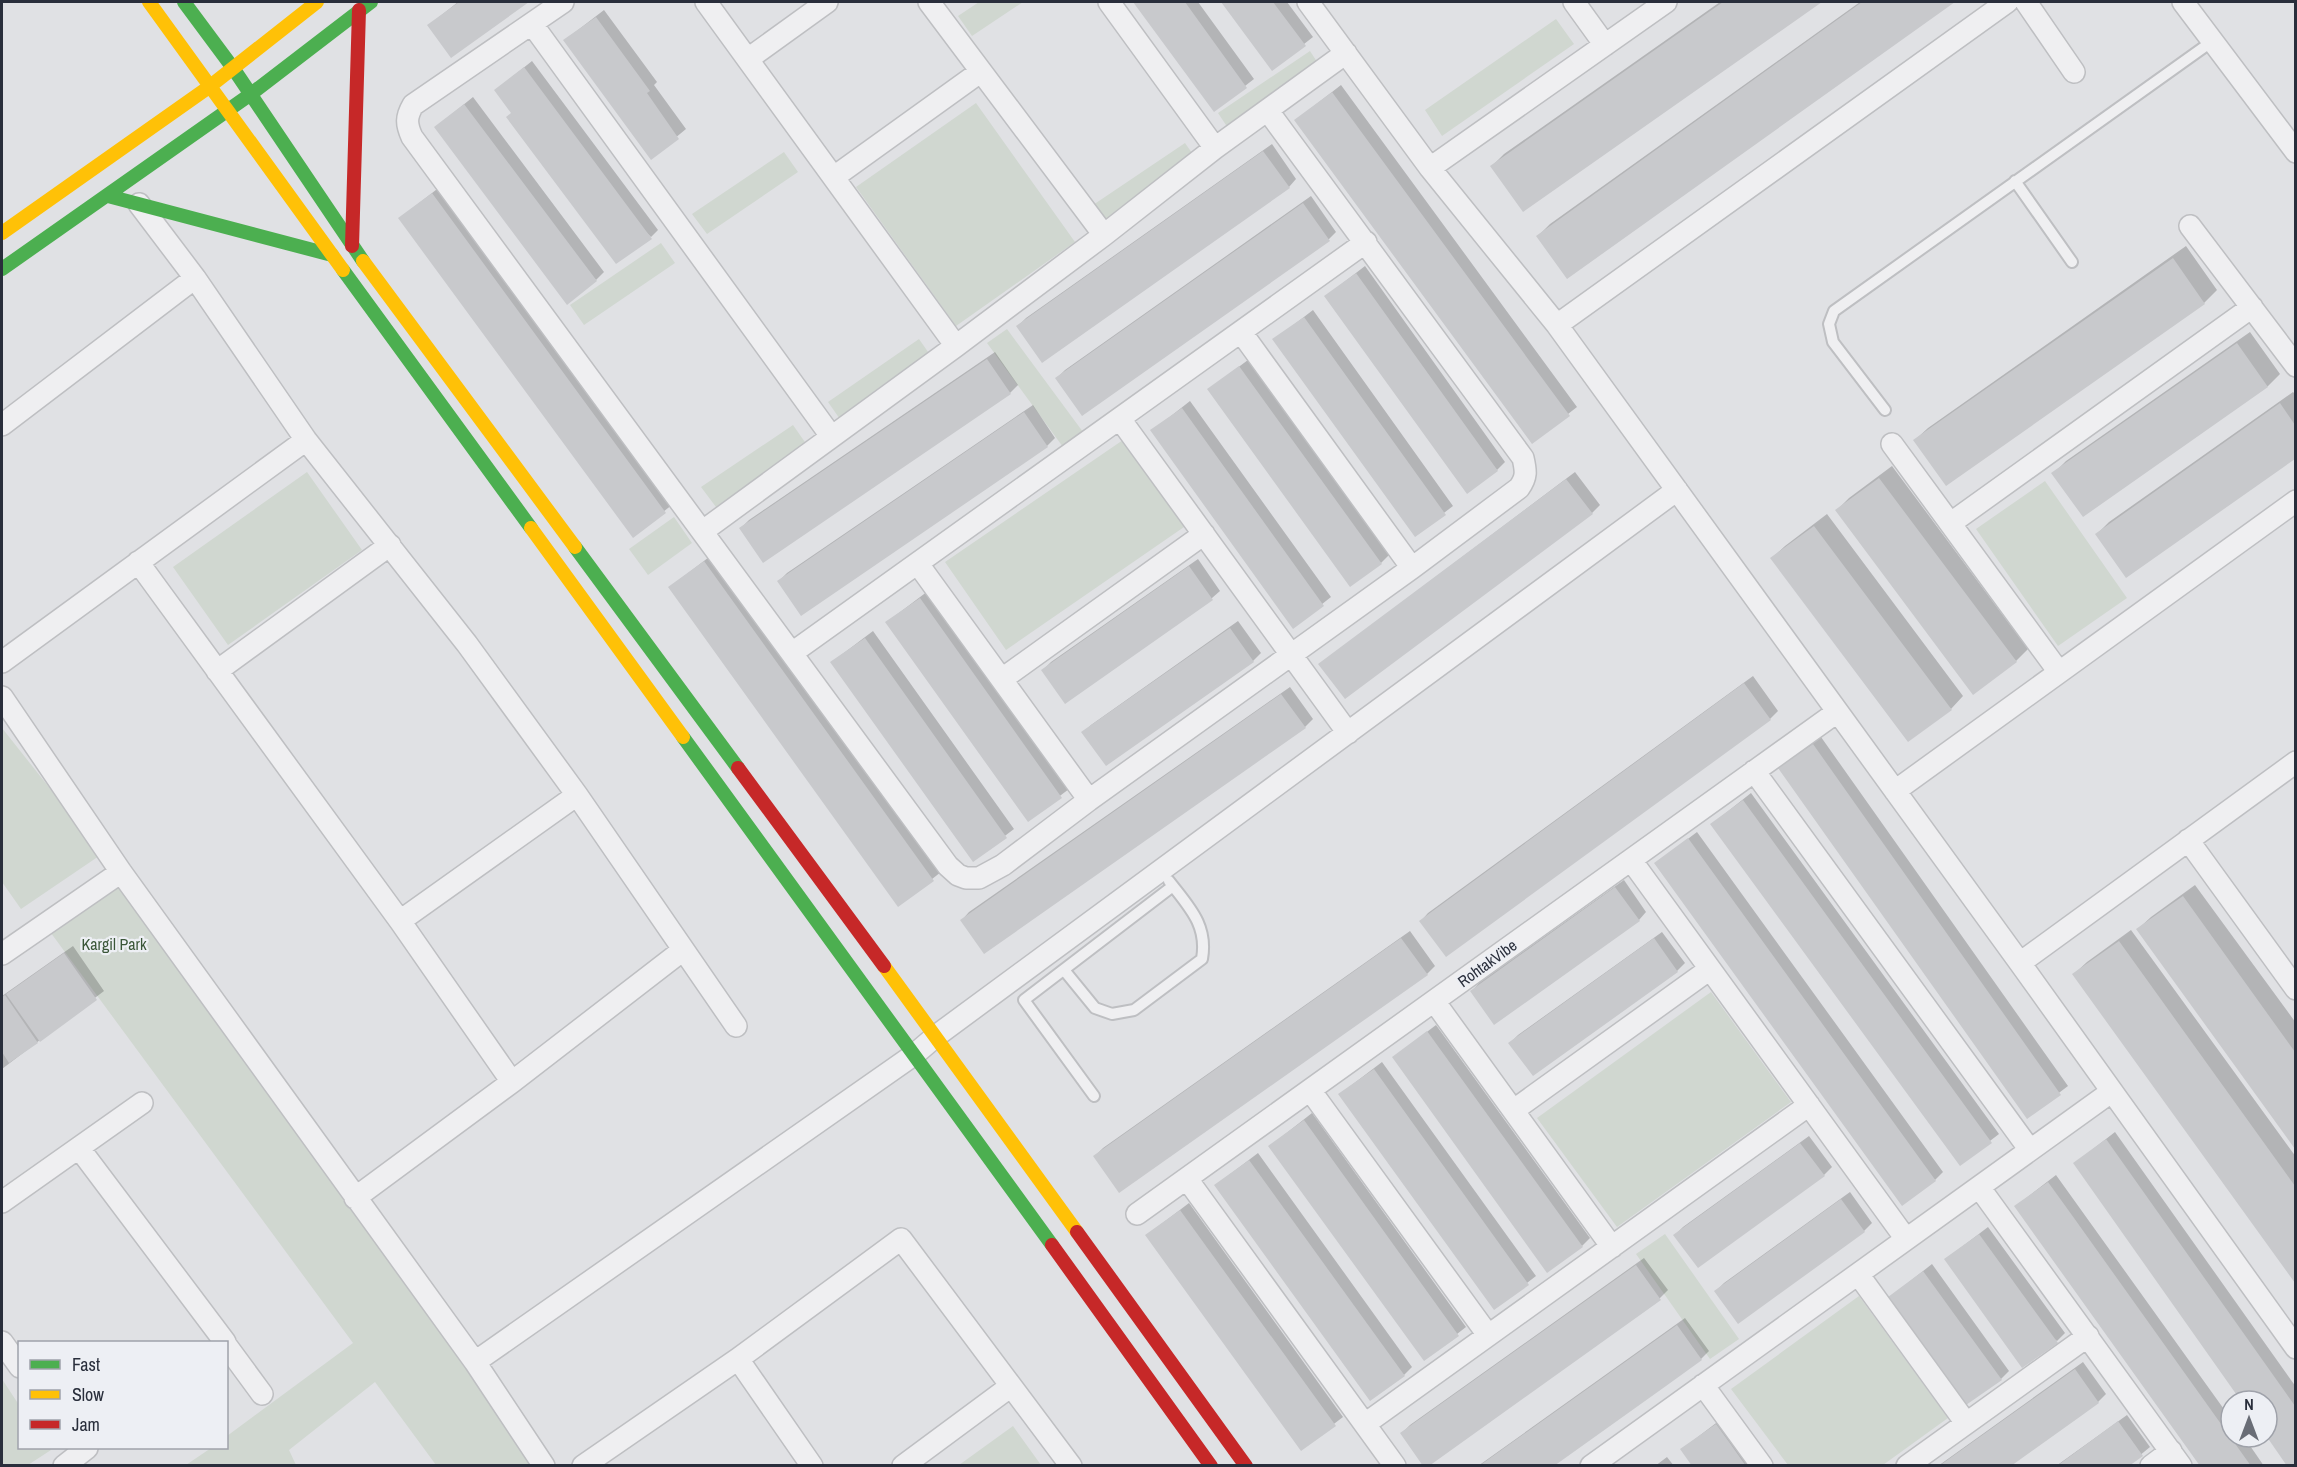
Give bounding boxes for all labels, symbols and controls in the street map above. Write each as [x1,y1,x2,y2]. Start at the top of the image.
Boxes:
park label: Kargil Park [82,933,147,955]
street label: RohtakVibe [1453,934,1521,992]
legend [18,1341,228,1449]
text: Fast [72,1352,100,1377]
text: Slow [72,1382,104,1407]
north arrow [2219,1389,2279,1449]
text: N [2244,1393,2254,1415]
text: Jam [72,1412,100,1437]

